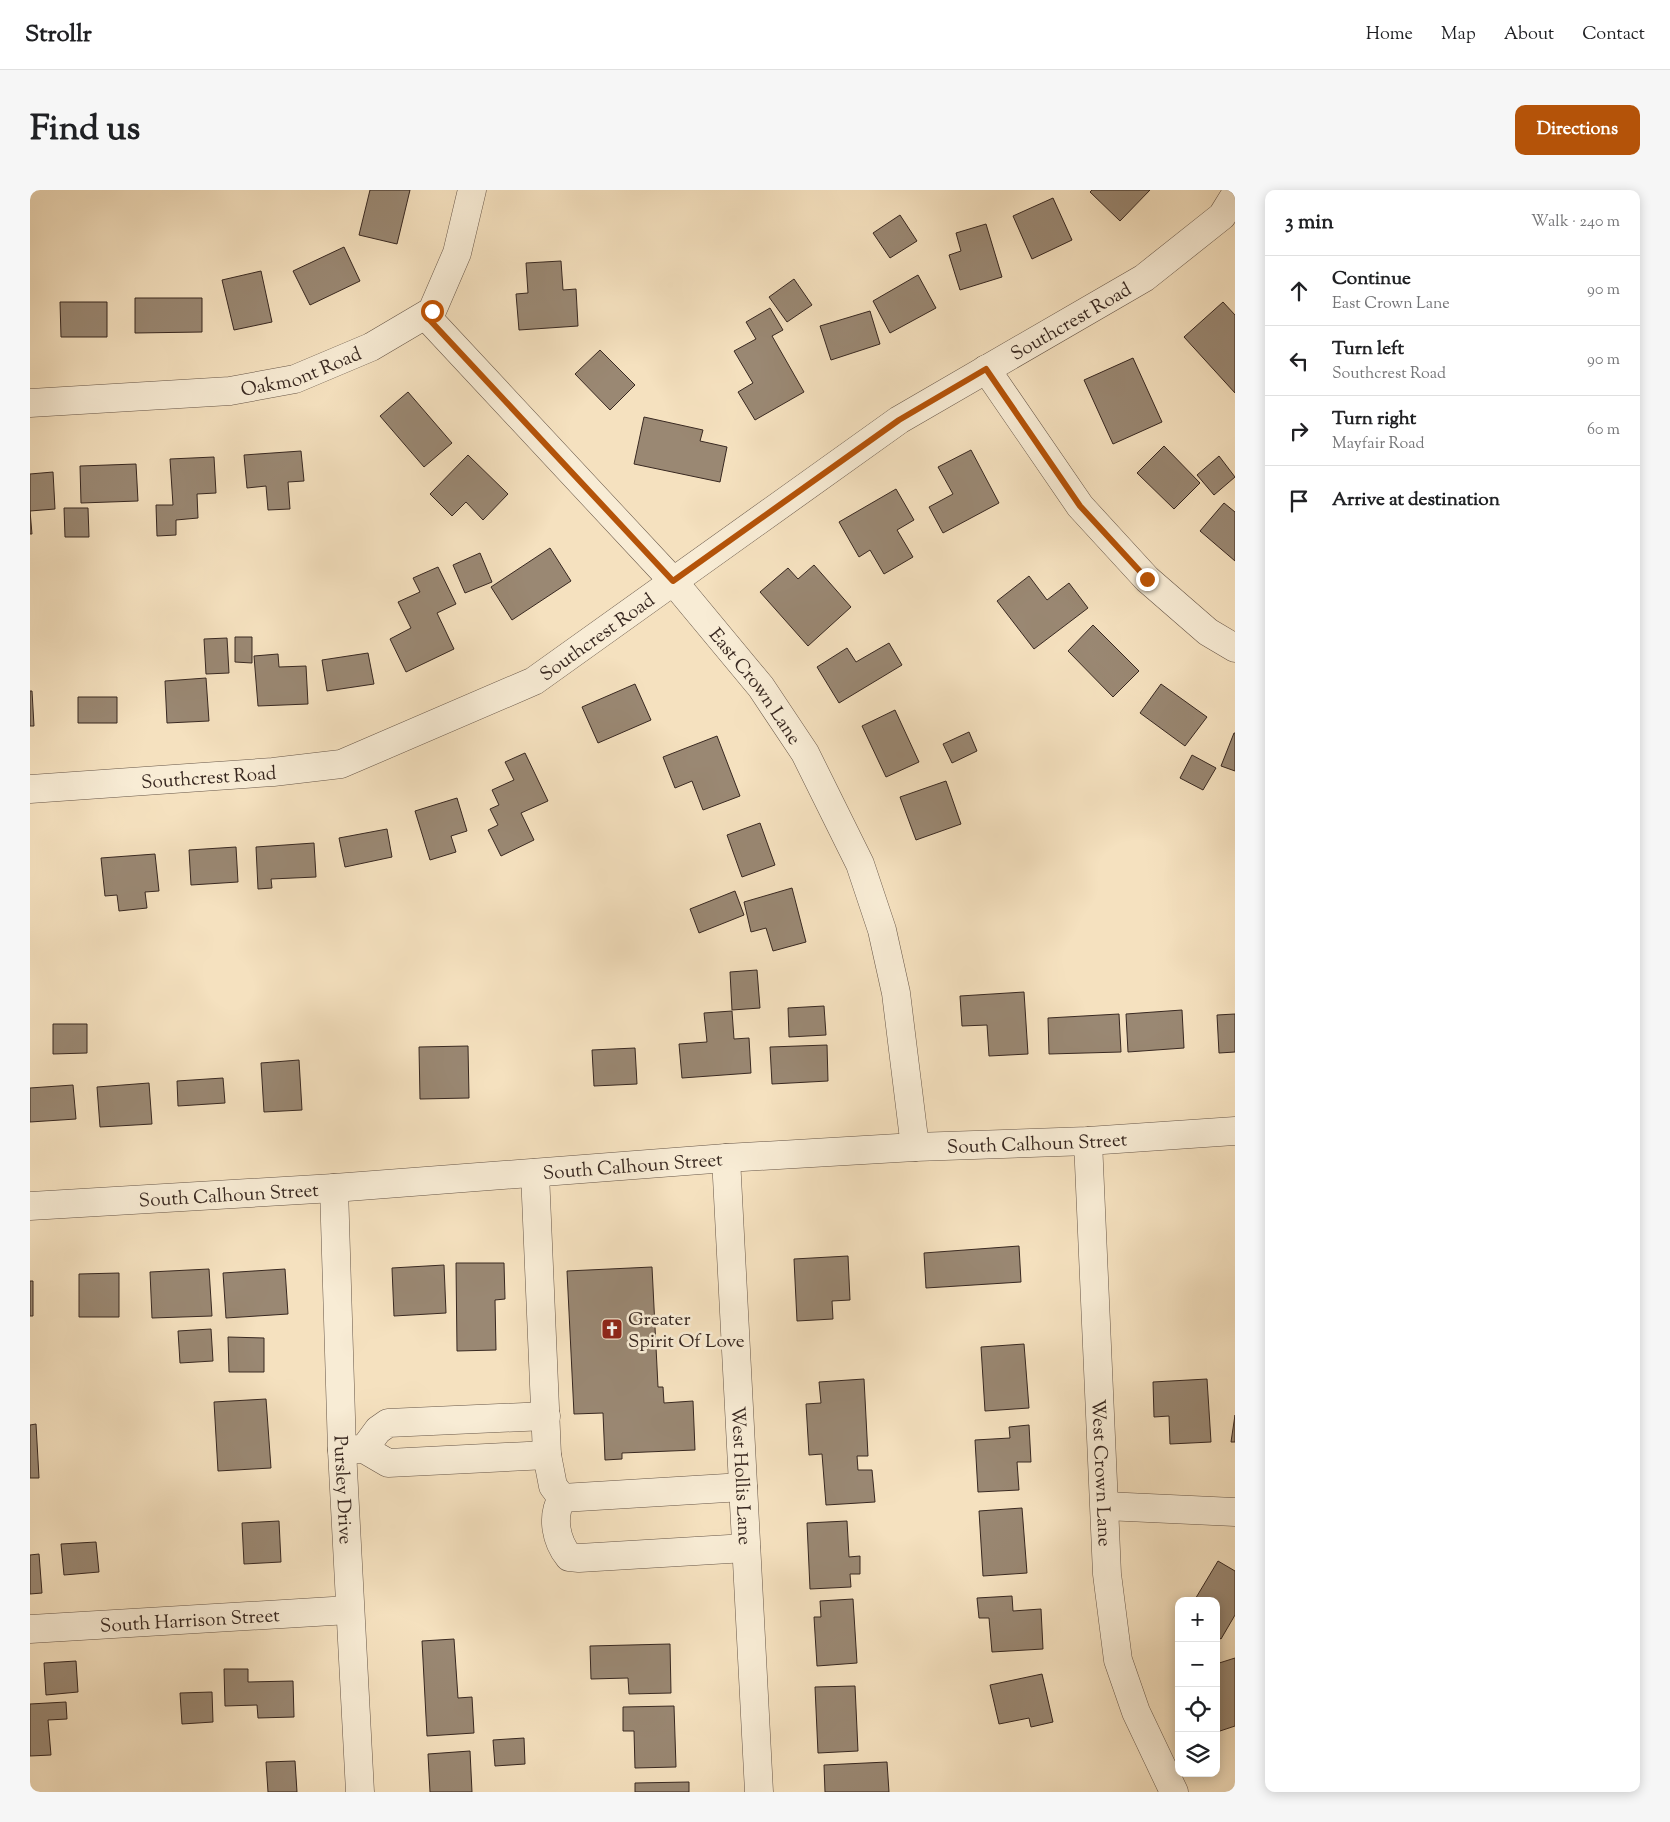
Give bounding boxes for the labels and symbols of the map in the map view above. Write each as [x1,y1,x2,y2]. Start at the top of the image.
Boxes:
street label: Southcrest Road [1006,277,1137,368]
route start [421,300,444,323]
street label: Oakmont Road [239,341,366,405]
route end [1136,568,1159,591]
street label: Southcrest Road [535,588,661,689]
street label: East Crown Lane [701,623,807,751]
street label: Southcrest Road [140,761,278,797]
street label: South Calhoun Street [946,1127,1129,1162]
street label: South Calhoun Street [542,1147,724,1188]
street label: South Calhoun Street [138,1178,320,1216]
place label: Greater Spirit Of Love [628,1307,745,1356]
church icon: Greater Spirit Of Love [600,1317,624,1341]
street label: West Crown Lane [1083,1398,1117,1547]
street label: West Hollis Lane [723,1405,757,1546]
street label: Pursley Drive [326,1435,358,1545]
street label: South Harrison Street [99,1603,281,1641]

